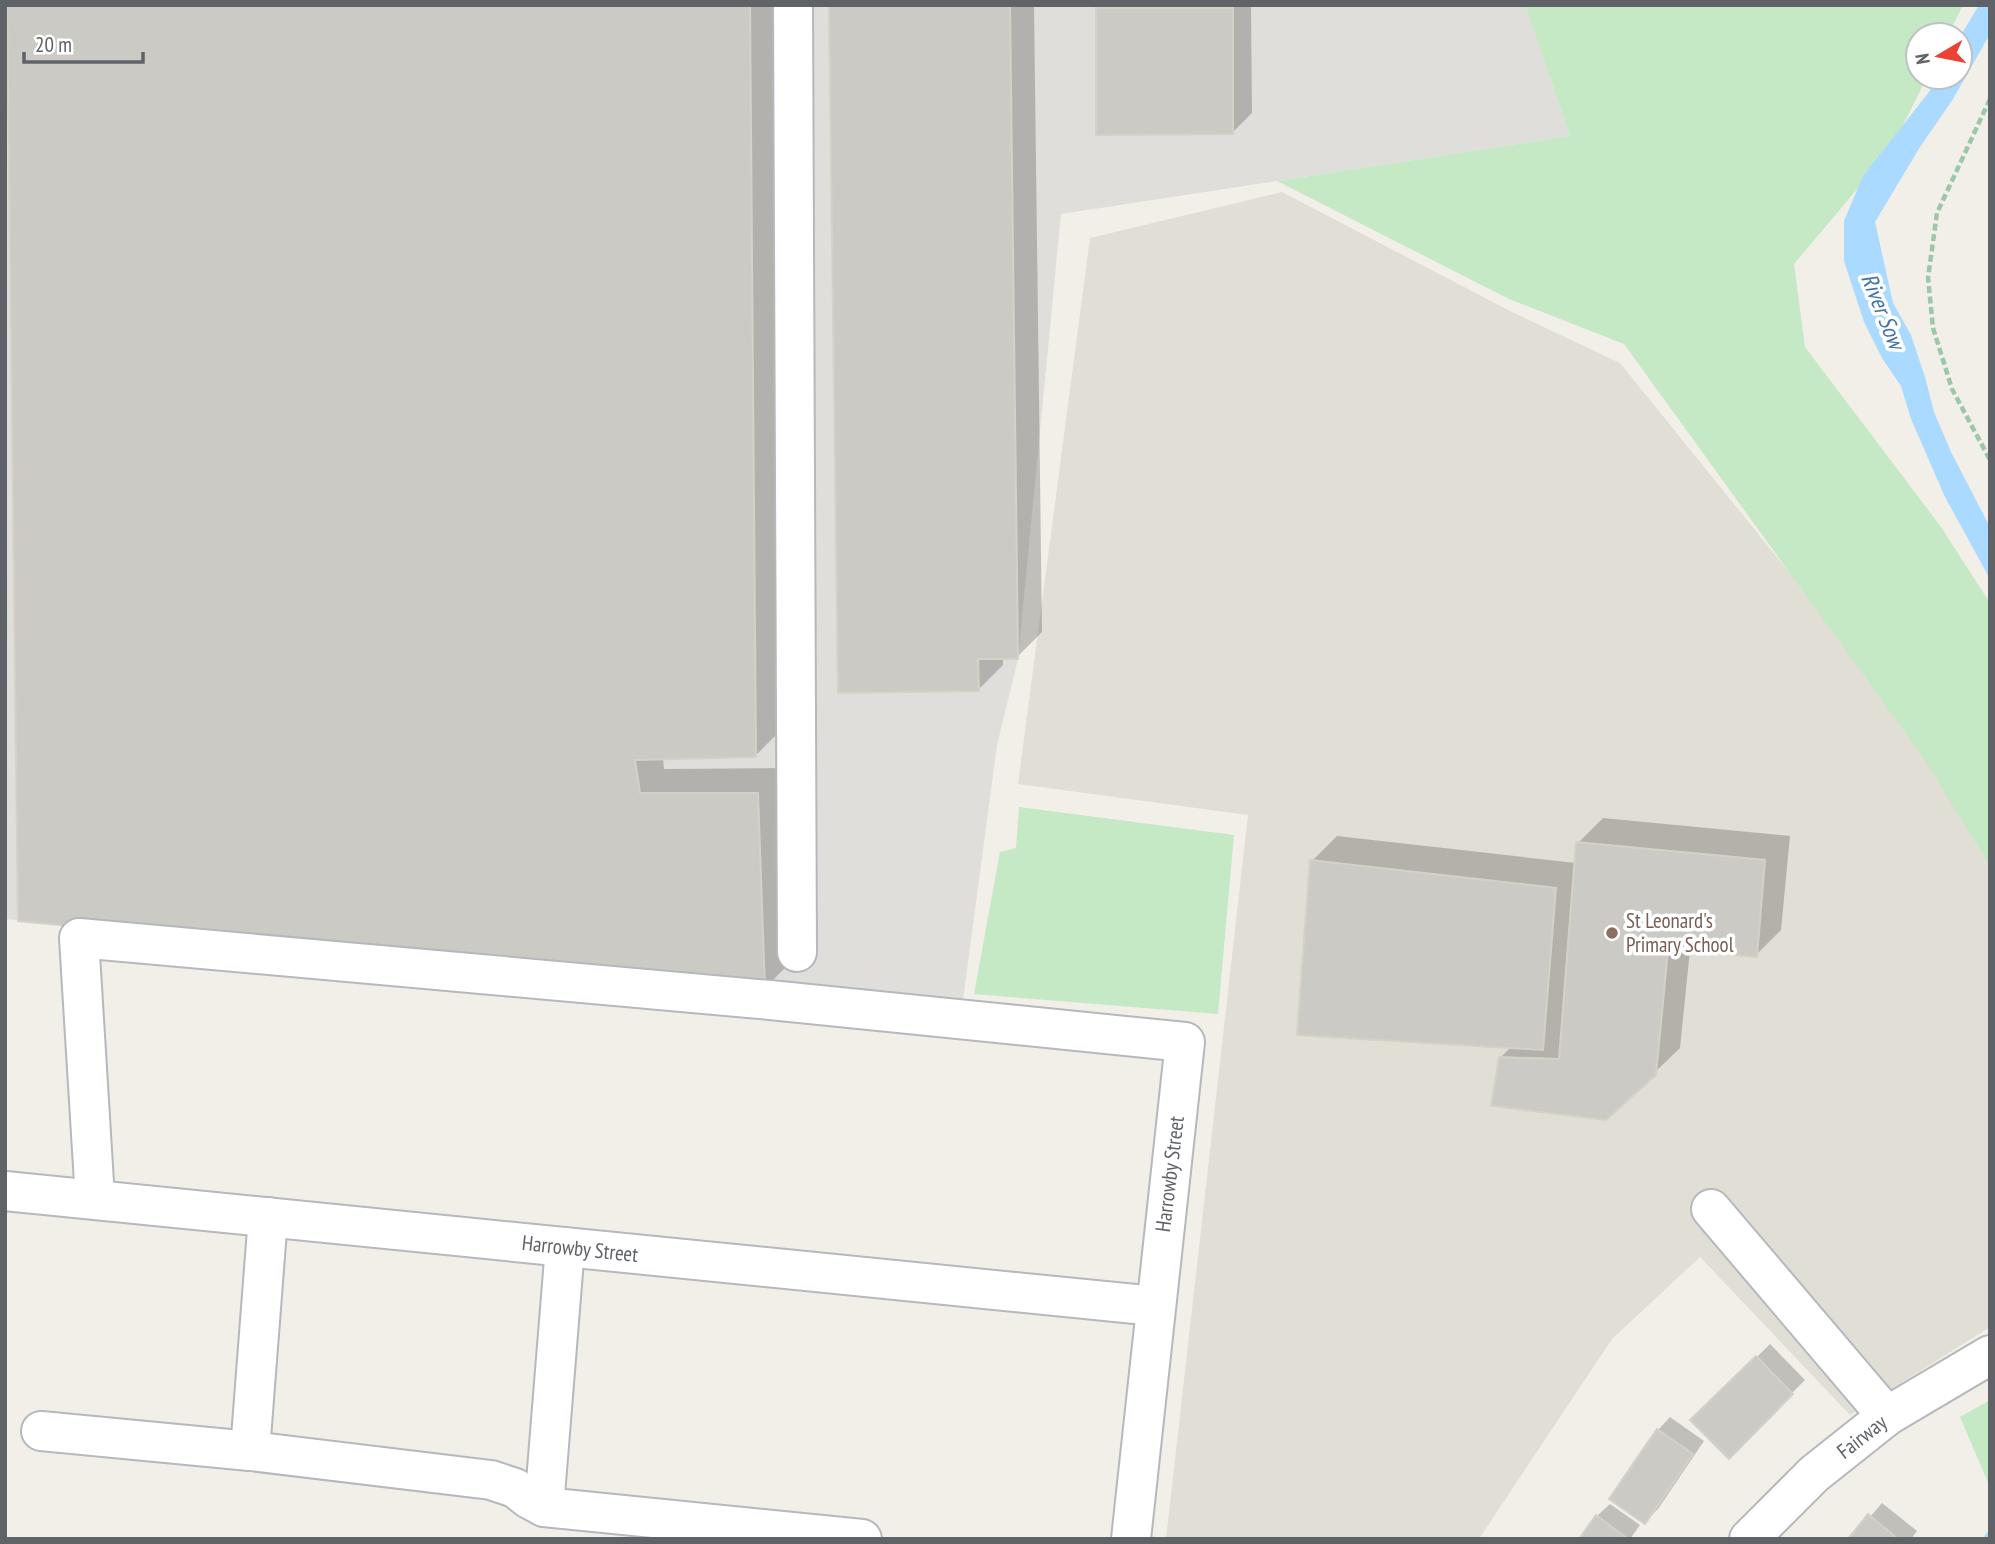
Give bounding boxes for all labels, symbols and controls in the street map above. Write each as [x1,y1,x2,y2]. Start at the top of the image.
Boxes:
scale bar [24,21,144,65]
north arrow [1904,21,1974,91]
text: 20 m [35,31,72,58]
text: N [1910,52,1935,66]
water label: River Sow [1855,269,1913,356]
place label: St Leonard's Primary School [1626,907,1734,958]
marker: St Leonard's Primary School [1604,925,1620,941]
street label: Harrowby Street [1149,1114,1190,1233]
street label: Harrowby Street [521,1229,640,1268]
street label: Fairway [1831,1409,1892,1465]

